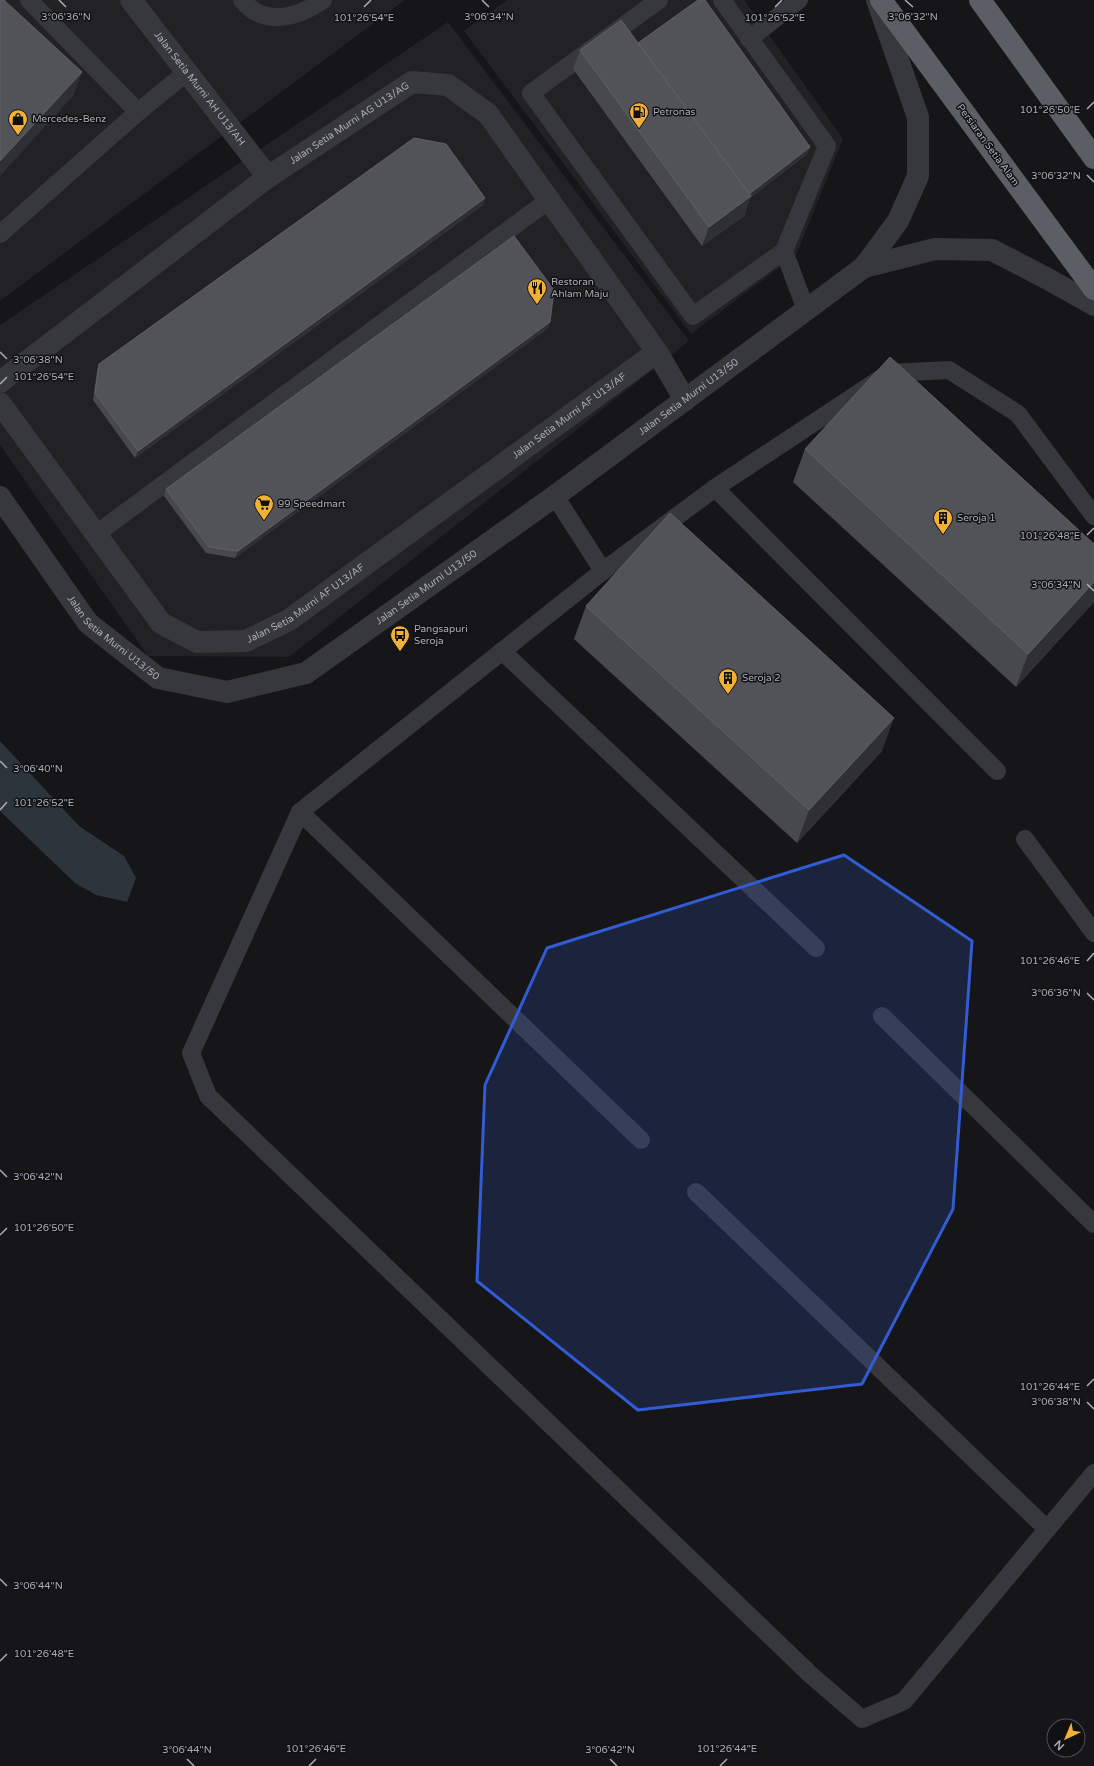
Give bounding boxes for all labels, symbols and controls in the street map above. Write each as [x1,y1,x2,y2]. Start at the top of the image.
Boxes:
text: 3°06'36"N [41,11,91,23]
text: 3°06'34"N [464,11,514,23]
text: 3°06'32"N [888,11,938,23]
text: 101°26'54"E [334,12,394,24]
text: 101°26'52"E [745,12,805,24]
street label: Jalan Setia Murni AH U13/AH [152,29,247,148]
street label: Jalan Setia Murni AG U13/AG [287,79,412,167]
fuel station icon: Petronas [628,101,650,129]
street label: Persiaran Setia Alam [954,102,1022,188]
text: 101°26'50"E [1020,104,1080,116]
place label: Petronas [653,106,696,118]
shop icon: Mercedes-Benz [7,108,29,136]
place label: Mercedes-Benz [32,113,106,125]
text: 3°06'32"N [1031,170,1081,182]
place label: Restoran Ahlam Maju [551,276,608,300]
restaurant icon: Restoran Ahlam Maju [526,277,548,305]
text: 3°06'38"N [13,354,63,366]
street label: Jalan Setia Murni U13/50 [636,356,741,438]
street label: Jalan Setia Murni AF U13/AF [510,370,629,461]
text: 101°26'54"E [14,371,74,383]
supermarket icon: 99 Speedmart [253,493,275,521]
place label: 99 Speedmart [278,498,346,510]
building icon: Seroja 1 [932,507,954,535]
place label: Seroja 1 [957,512,996,524]
text: 101°26'48"E [1020,530,1080,542]
street label: Jalan Setia Murni U13/50 [373,547,479,628]
street label: Jalan Setia Murni AF U13/AF [245,561,367,646]
text: 3°06'34"N [1031,579,1081,591]
street label: Jalan Setia Murni U13/50 [65,593,162,683]
place label: Pangsapuri Seroja [414,623,468,647]
bus stop icon: Pangsapuri Seroja [389,624,411,652]
building icon: Seroja 2 [717,667,739,695]
place label: Seroja 2 [742,672,781,684]
text: 3°06'40"N [13,763,63,775]
text: 101°26'52"E [14,797,74,809]
text: 101°26'46"E [1020,955,1080,967]
text: 3°06'36"N [1031,987,1081,999]
text: 3°06'42"N [13,1171,63,1183]
text: 101°26'50"E [14,1222,74,1234]
text: 101°26'44"E [1020,1381,1080,1393]
text: 3°06'38"N [1031,1396,1081,1408]
text: 3°06'44"N [13,1580,63,1592]
text: 101°26'48"E [14,1648,74,1660]
north arrow [1046,1718,1086,1758]
text: N [1052,1737,1067,1753]
text: 101°26'46"E [286,1743,346,1755]
text: 101°26'44"E [697,1743,757,1755]
text: 3°06'44"N [162,1744,212,1756]
text: 3°06'42"N [585,1744,635,1756]

